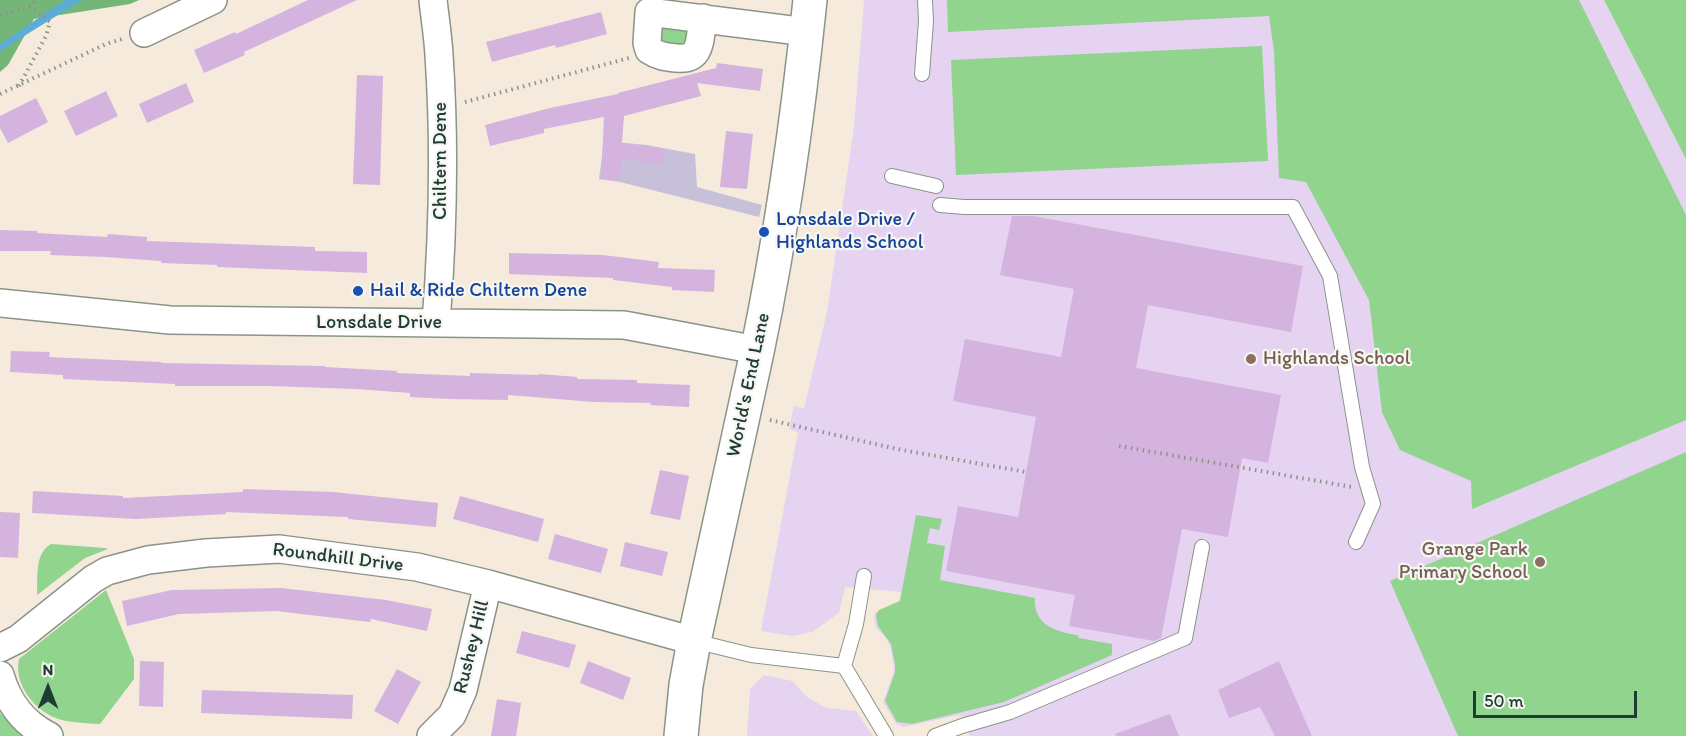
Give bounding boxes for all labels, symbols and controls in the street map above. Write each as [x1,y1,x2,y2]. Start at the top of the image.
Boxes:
street label: Chiltern Dene [429,102,453,220]
place label: Lonsdale Drive / Highlands School [776,208,923,255]
marker: Lonsdale Drive / Highlands School [757,225,771,239]
place label: Hail & Ride Chiltern Dene [370,279,587,303]
marker: Hail & Ride Chiltern Dene [351,284,365,298]
street label: Lonsdale Drive [316,311,442,335]
street label: World's End Lane [722,311,776,459]
place label: Highlands School [1263,347,1410,371]
marker: Highlands School [1244,352,1258,366]
street label: Roundhill Drive [271,538,405,578]
place label: Grange Park Primary School [1399,538,1528,585]
marker: Grange Park Primary School [1533,555,1547,569]
street label: Rushey Hill [449,598,495,696]
north arrow [18,658,78,718]
text: N [43,660,53,679]
scale bar [1476,679,1640,717]
text: 50 m [1484,690,1524,712]

